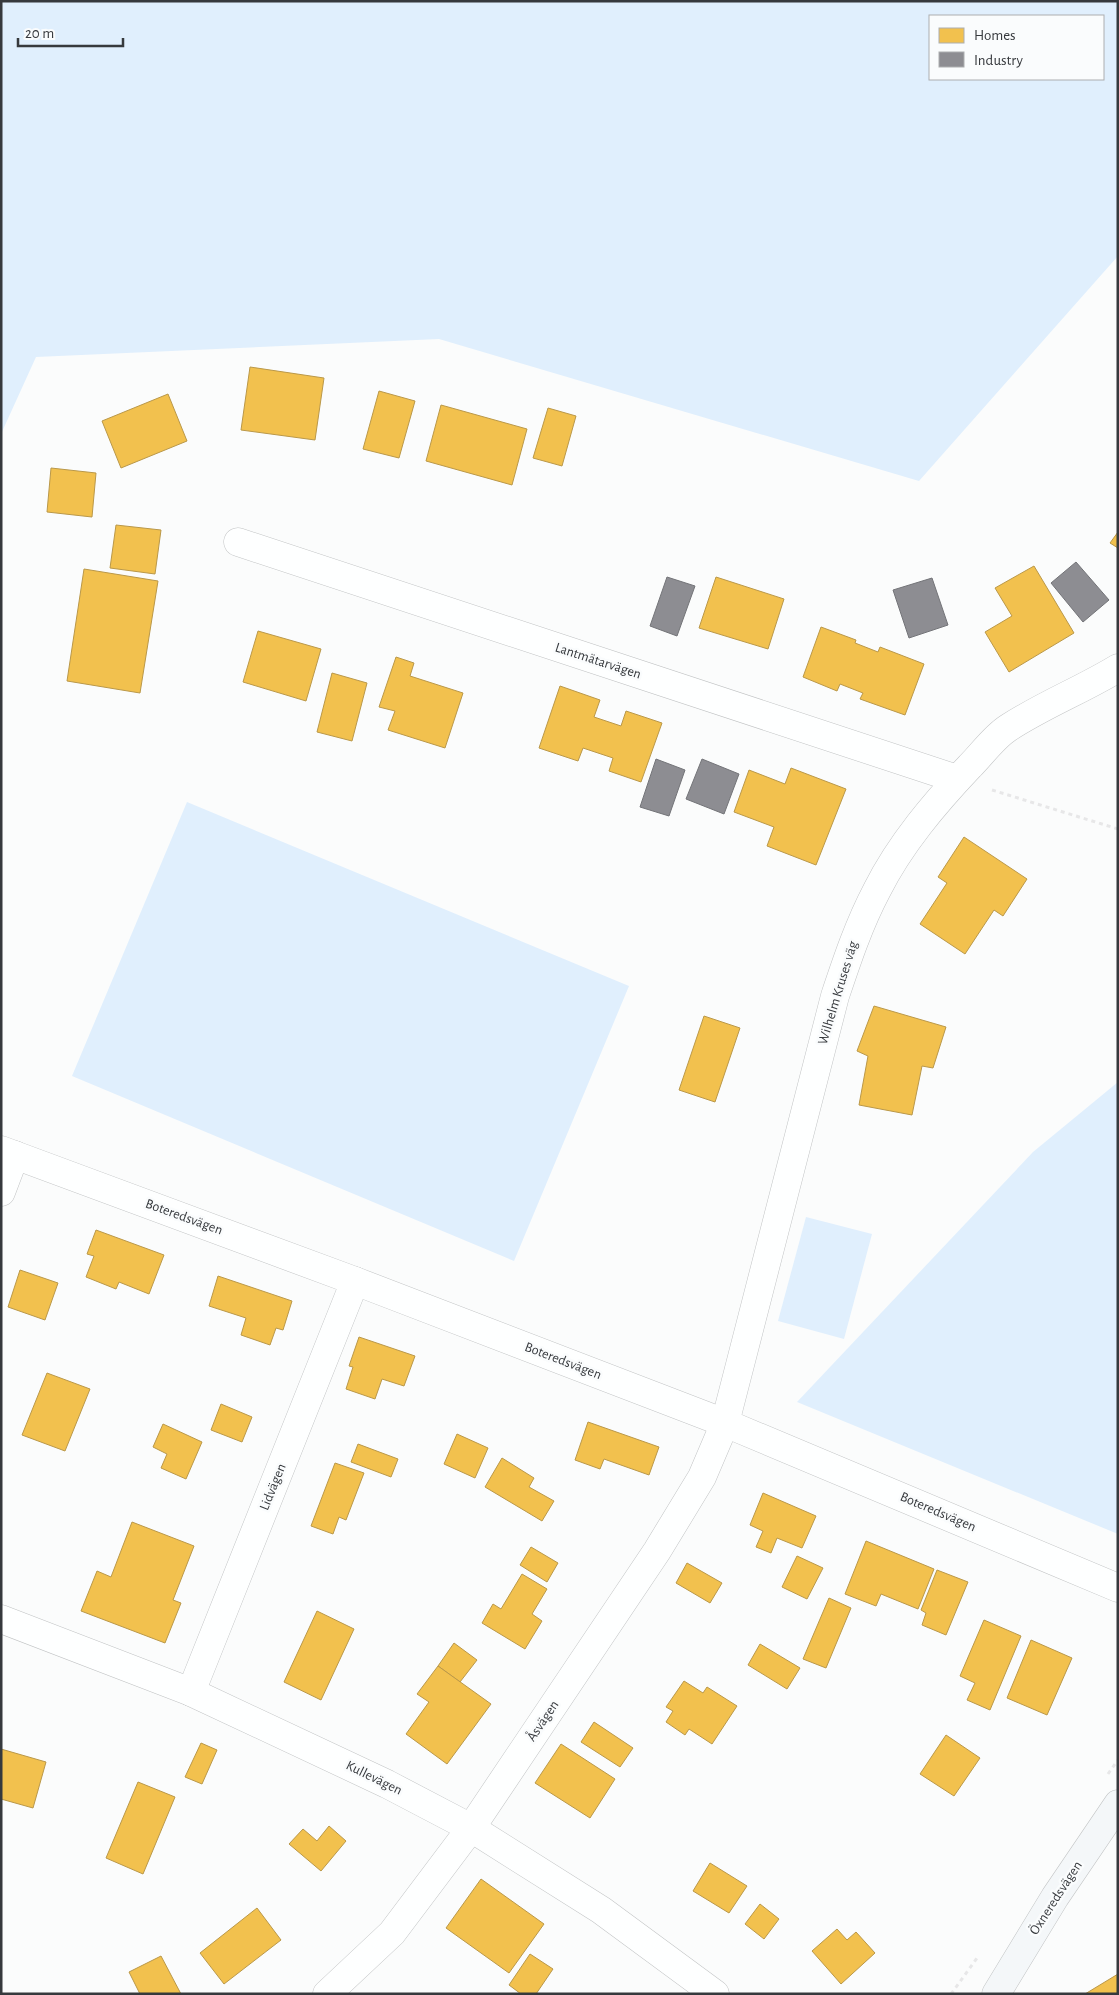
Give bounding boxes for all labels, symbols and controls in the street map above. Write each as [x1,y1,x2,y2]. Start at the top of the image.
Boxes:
scale bar [18,15,122,47]
legend [929,15,1104,80]
text: 20 m [25,26,54,41]
text: Homes [974,28,1016,43]
text: Industry [974,53,1023,68]
street label: Lantmätarvägen [553,640,643,682]
street label: Wilhelm Kruses väg [816,939,860,1046]
street label: Boteredsvägen [144,1197,224,1237]
street label: Boteredsvägen [523,1340,603,1382]
street label: Lidvägen [257,1462,289,1512]
street label: Boteredsvägen [898,1490,978,1534]
street label: Åsvägen [523,1697,562,1744]
street label: Kullevägen [344,1758,404,1798]
street label: Öxneredsvägen [1025,1857,1085,1937]

